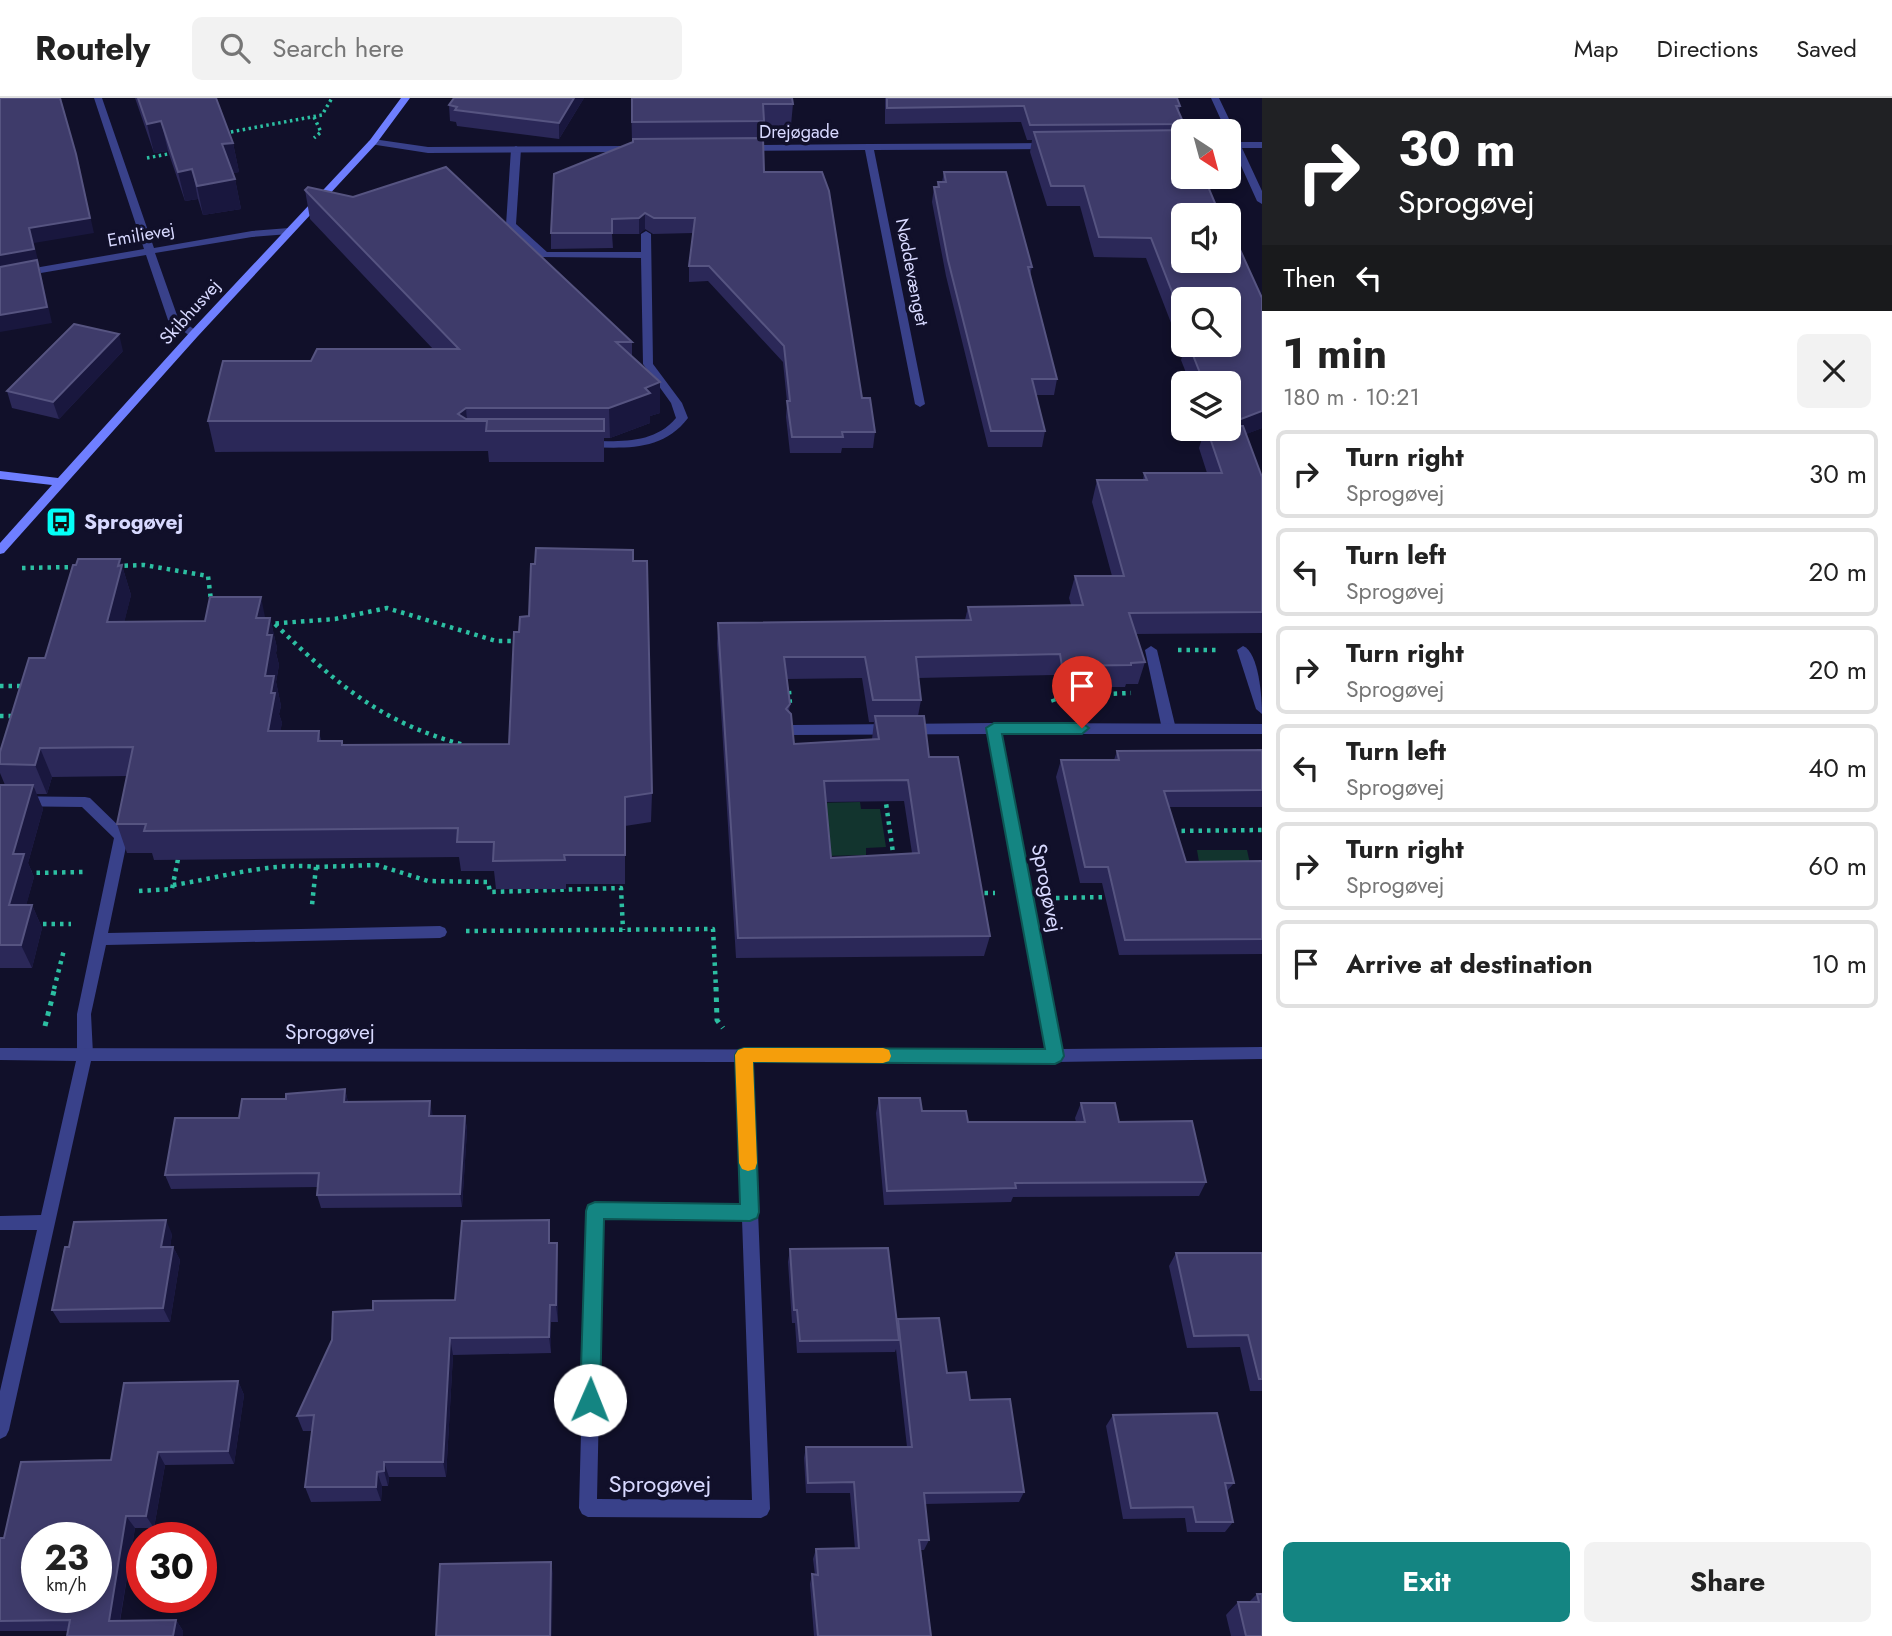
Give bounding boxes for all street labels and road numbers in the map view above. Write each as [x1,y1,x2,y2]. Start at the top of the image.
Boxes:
street label: Drejøgade [759,119,839,145]
street label: Emilievej [105,216,177,254]
street label: Nøddevænget [889,216,935,329]
street label: Skibhusvej [154,273,226,351]
street label: Sprogøvej [1024,841,1070,935]
street label: Sprogøvej [285,1017,375,1047]
street label: Sprogøvej [609,1466,711,1501]

